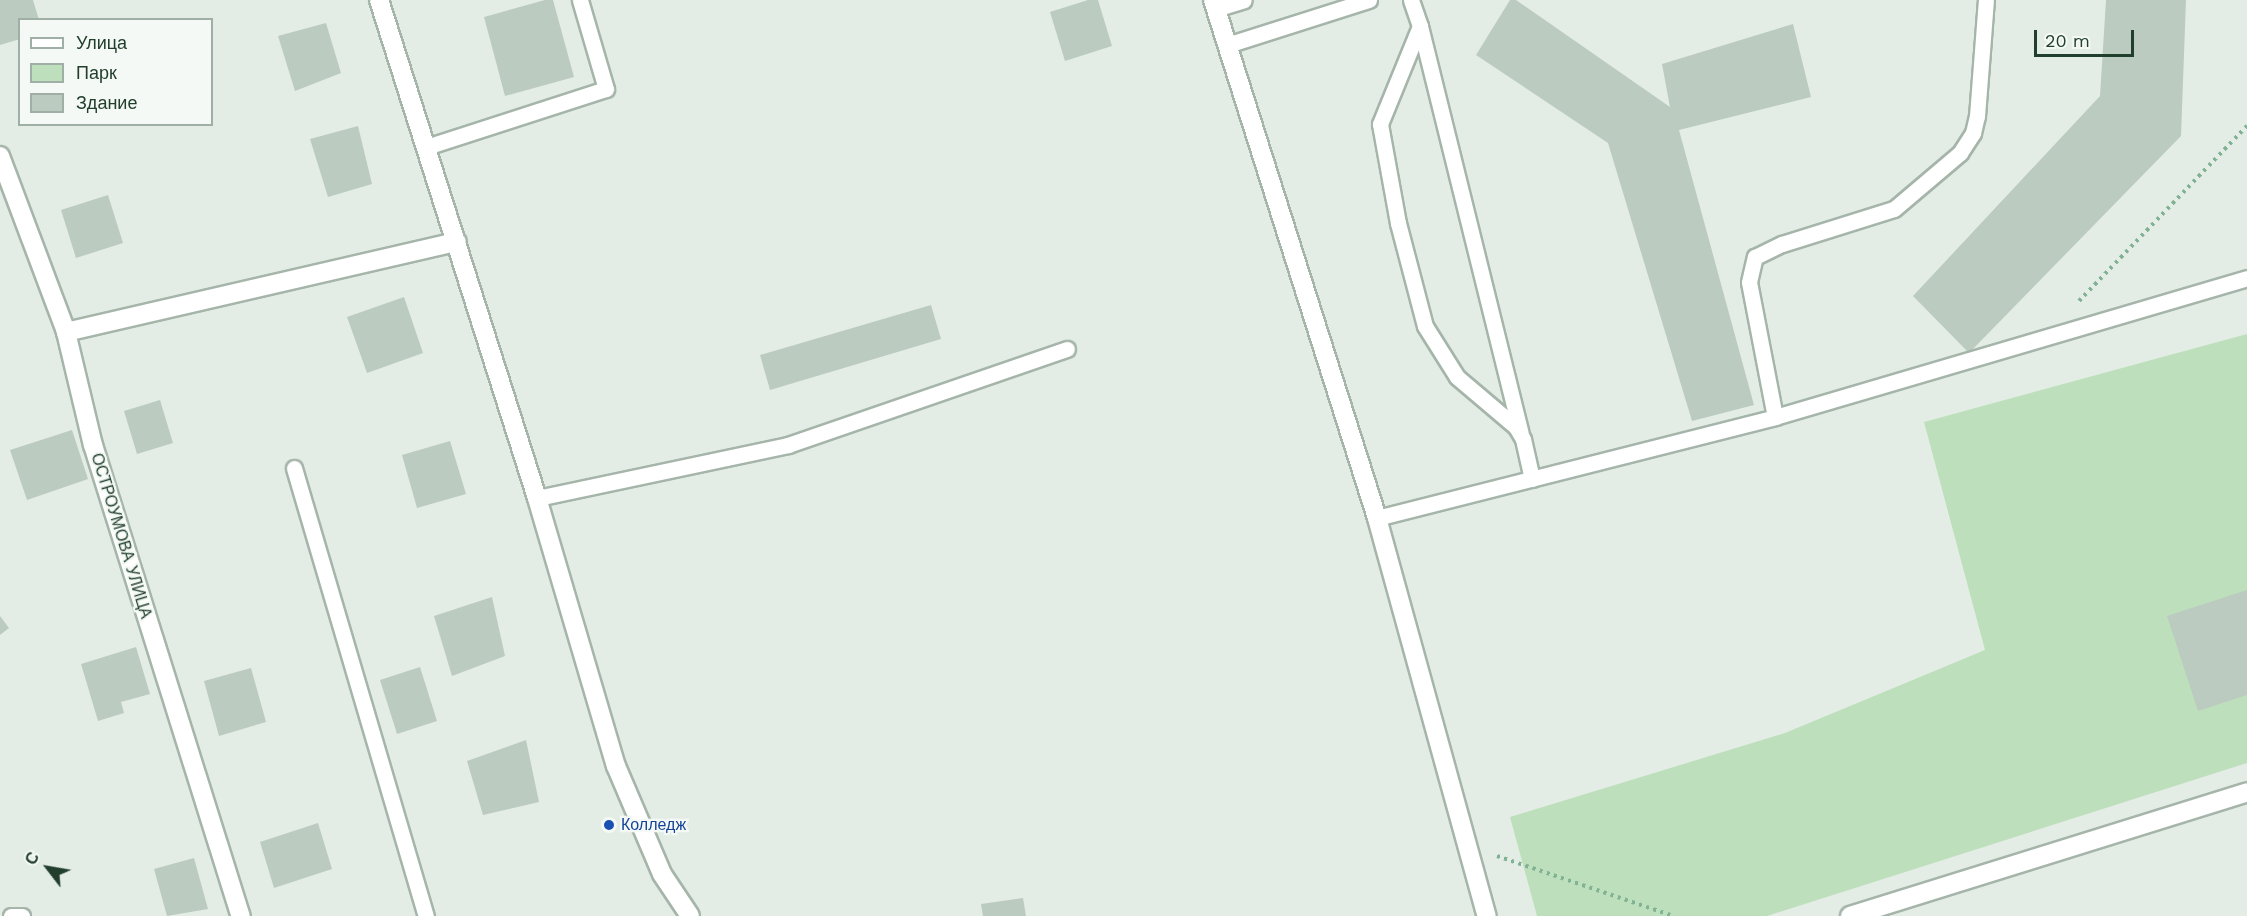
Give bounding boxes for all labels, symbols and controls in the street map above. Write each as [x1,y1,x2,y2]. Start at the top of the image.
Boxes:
legend [18,18,213,126]
scale bar [2037,18,2138,56]
text: 20 m [2045,30,2090,51]
text: Улица [76,32,127,53]
text: Парк [76,62,117,83]
text: Здание [76,92,137,113]
street label: ОСТРОУМОВА УЛИЦА [87,451,155,621]
place label: Колледж [621,815,686,835]
marker: Колледж [602,818,616,832]
north arrow [18,838,78,898]
text: С [21,849,43,868]

